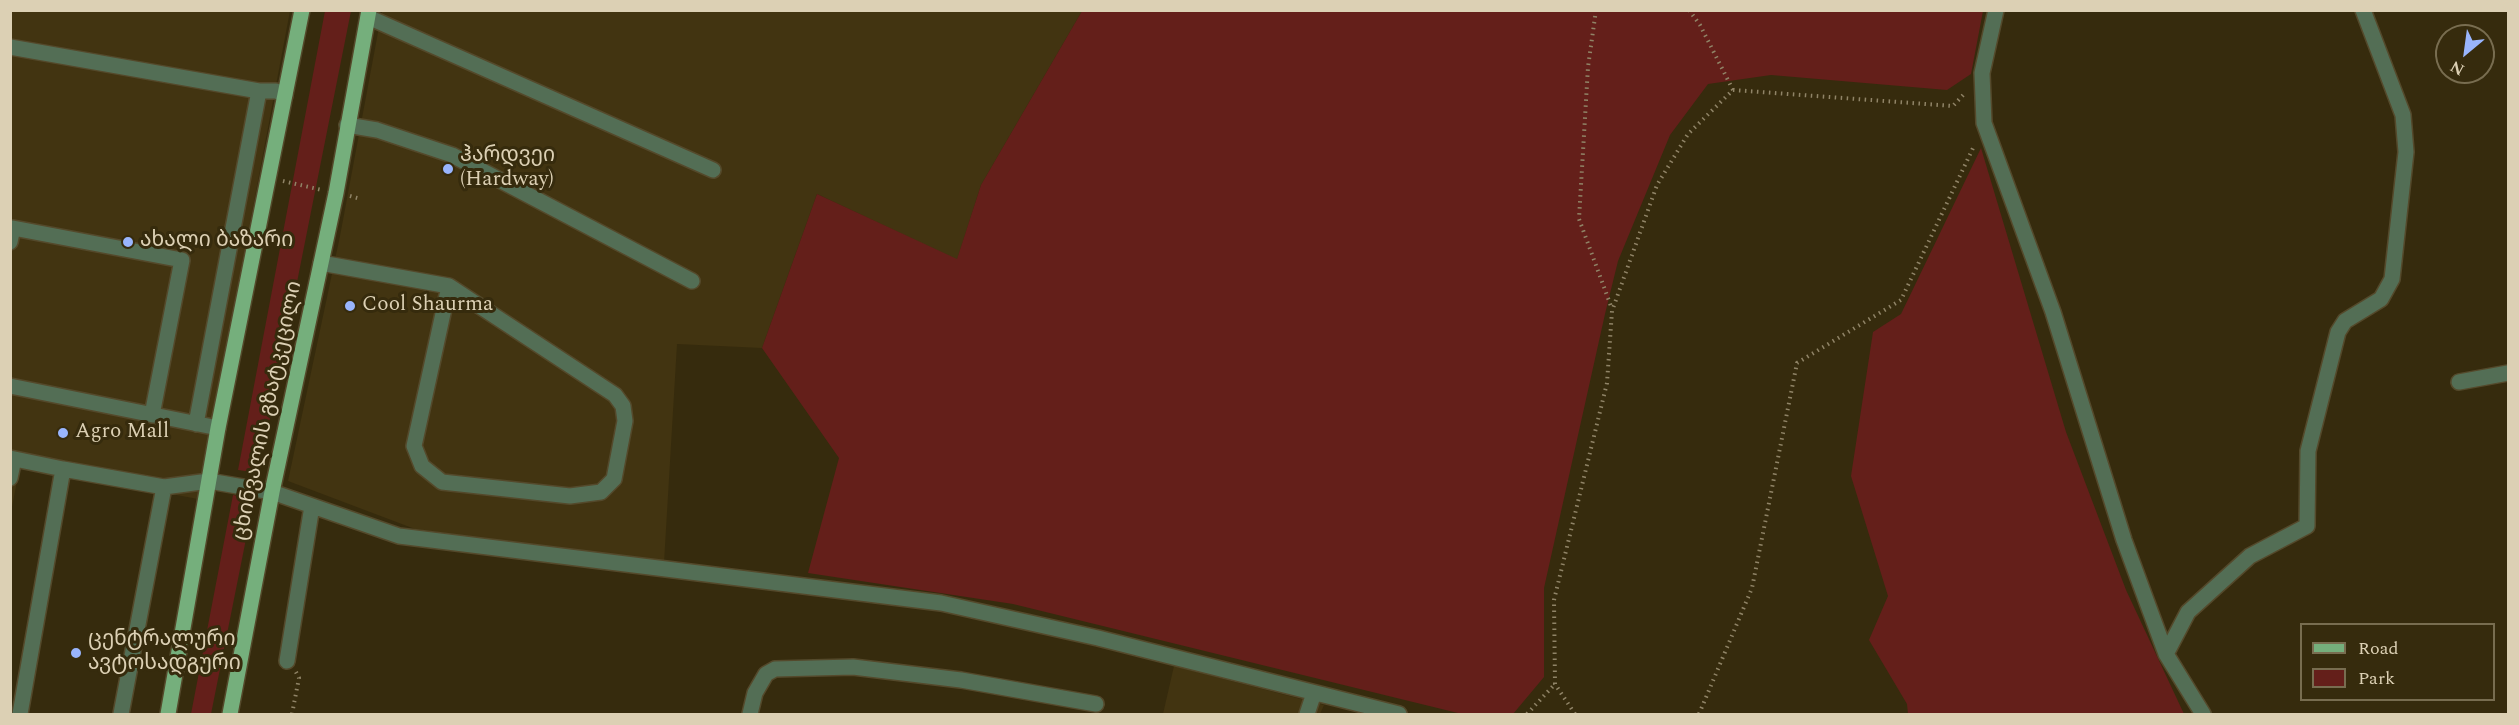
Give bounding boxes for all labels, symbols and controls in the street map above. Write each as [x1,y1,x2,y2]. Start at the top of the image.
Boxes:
north arrow [2435,24,2495,84]
text: N [2446,54,2469,82]
place label: ჰარდვეი (Hardway) [460,144,555,194]
marker: ჰარდვეი (Hardway) [441,162,455,176]
place label: ახალი ბაზარი [140,229,293,255]
marker: ახალი ბაზარი [121,235,135,249]
street label: ცხინვალის გზატკეცილი [229,279,309,543]
place label: Cool Shaurma [362,293,493,319]
marker: Cool Shaurma [343,299,357,313]
place label: Agro Mall [75,420,169,446]
marker: Agro Mall [56,426,70,440]
legend [2300,623,2495,701]
place label: ცენტრალური ავტოსადგური [88,628,241,678]
text: Road [2358,635,2399,662]
marker: ცენტრალური ავტოსადგური [69,646,83,660]
text: Park [2358,665,2395,692]

